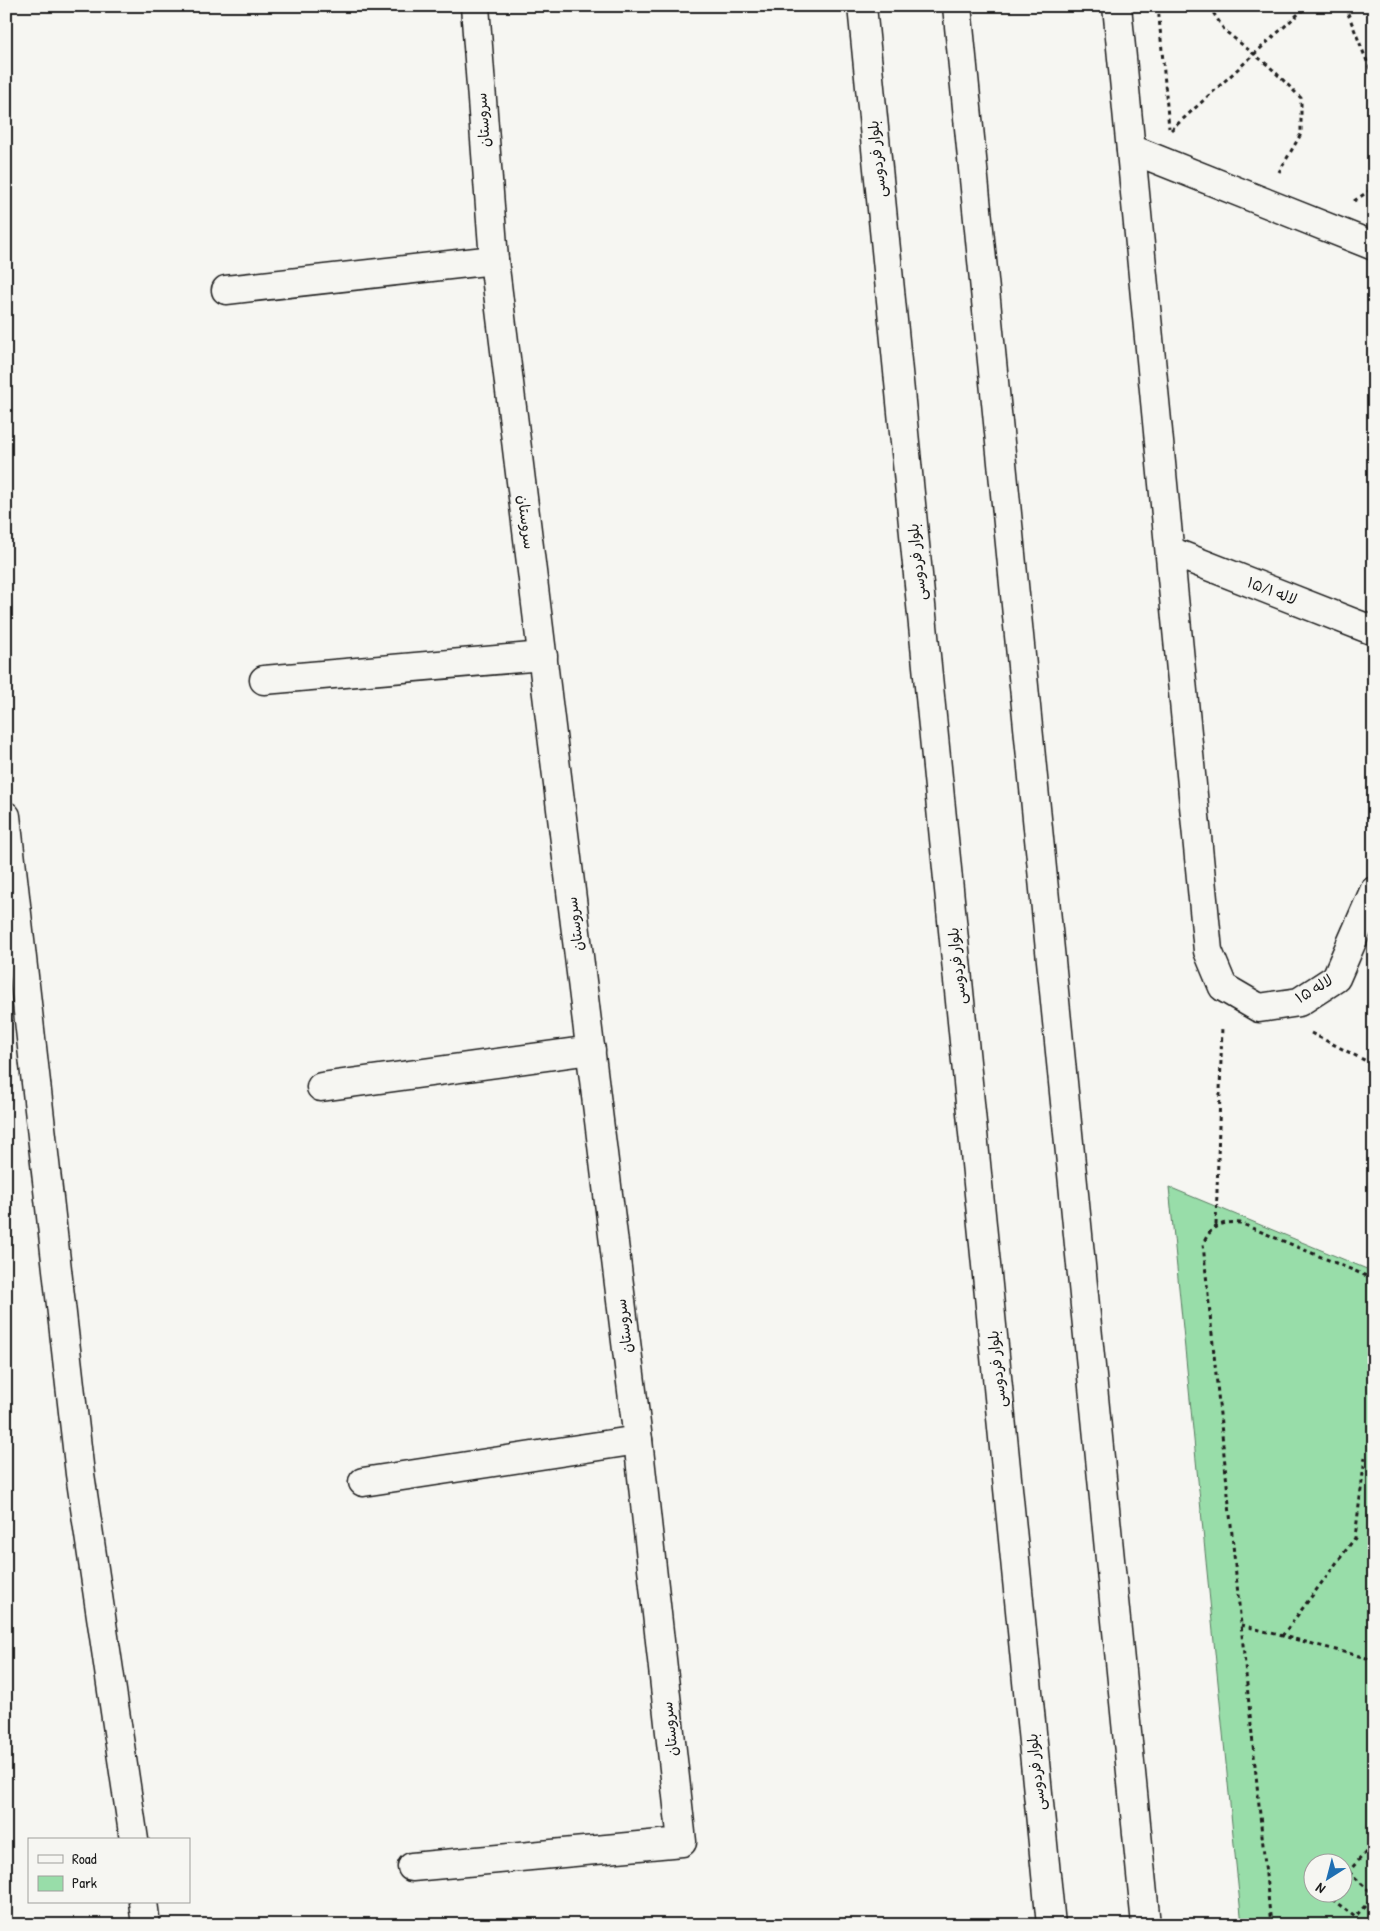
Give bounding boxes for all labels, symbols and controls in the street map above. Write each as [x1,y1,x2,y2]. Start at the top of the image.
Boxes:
street label: سروستان [470,92,495,148]
street label: بلوار فردوسی [862,119,891,199]
street label: سروستان [513,493,540,550]
street label: بلوار فردوسی [902,522,931,602]
street label: لاله ۱۵/۱ [1244,571,1300,610]
street label: سروستان [561,896,588,953]
street label: بلوار فردوسی [942,926,971,1006]
street label: لاله ۱۵ [1291,969,1336,1008]
street label: سروستان [610,1298,637,1355]
street label: بلوار فردوسی [982,1329,1011,1409]
street label: سروستان [656,1701,683,1757]
street label: بلوار فردوسی [1021,1732,1050,1812]
legend [28,1838,190,1904]
text: Road [72,1848,97,1869]
north arrow [1302,1854,1352,1904]
text: Park [72,1872,97,1893]
text: N [1311,1879,1329,1899]

